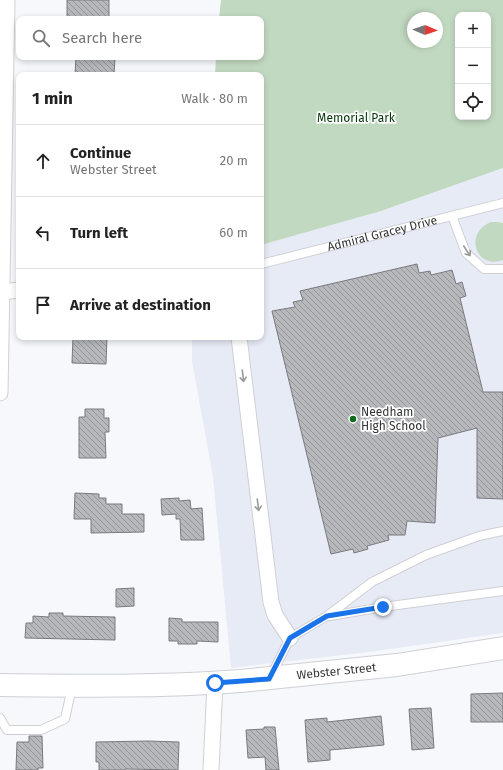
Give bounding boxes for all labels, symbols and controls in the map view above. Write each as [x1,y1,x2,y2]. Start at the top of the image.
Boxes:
north arrow [407,12,443,48]
map controls [455,12,491,120]
button: + [455,12,491,48]
search box [16,16,264,60]
icon: search [30,27,52,49]
text: Search here [62,29,142,47]
button: − [455,48,491,84]
button: locate [455,84,491,120]
text: 1 min [32,88,73,109]
text: Walk · 80 m [181,91,248,106]
park label: Memorial Park [317,111,396,125]
text: Continue [70,144,131,162]
icon: ahead [32,150,54,172]
text: 20 m [220,153,248,168]
text: Webster Street [70,162,157,177]
street label: Admiral Gracey Drive [326,213,439,254]
icon: left [32,222,54,244]
text: Turn left [70,224,128,242]
text: 60 m [219,225,248,240]
one-way arrow [462,246,471,257]
icon: arrive [32,294,54,316]
text: Arrive at destination [70,296,211,314]
one-way arrow [239,369,247,382]
place label: Needham High School [361,405,426,433]
marker: Needham High School [348,414,358,424]
one-way arrow [255,498,262,511]
route end [374,598,392,616]
street label: Webster Street [296,660,378,682]
route start [206,674,224,692]

